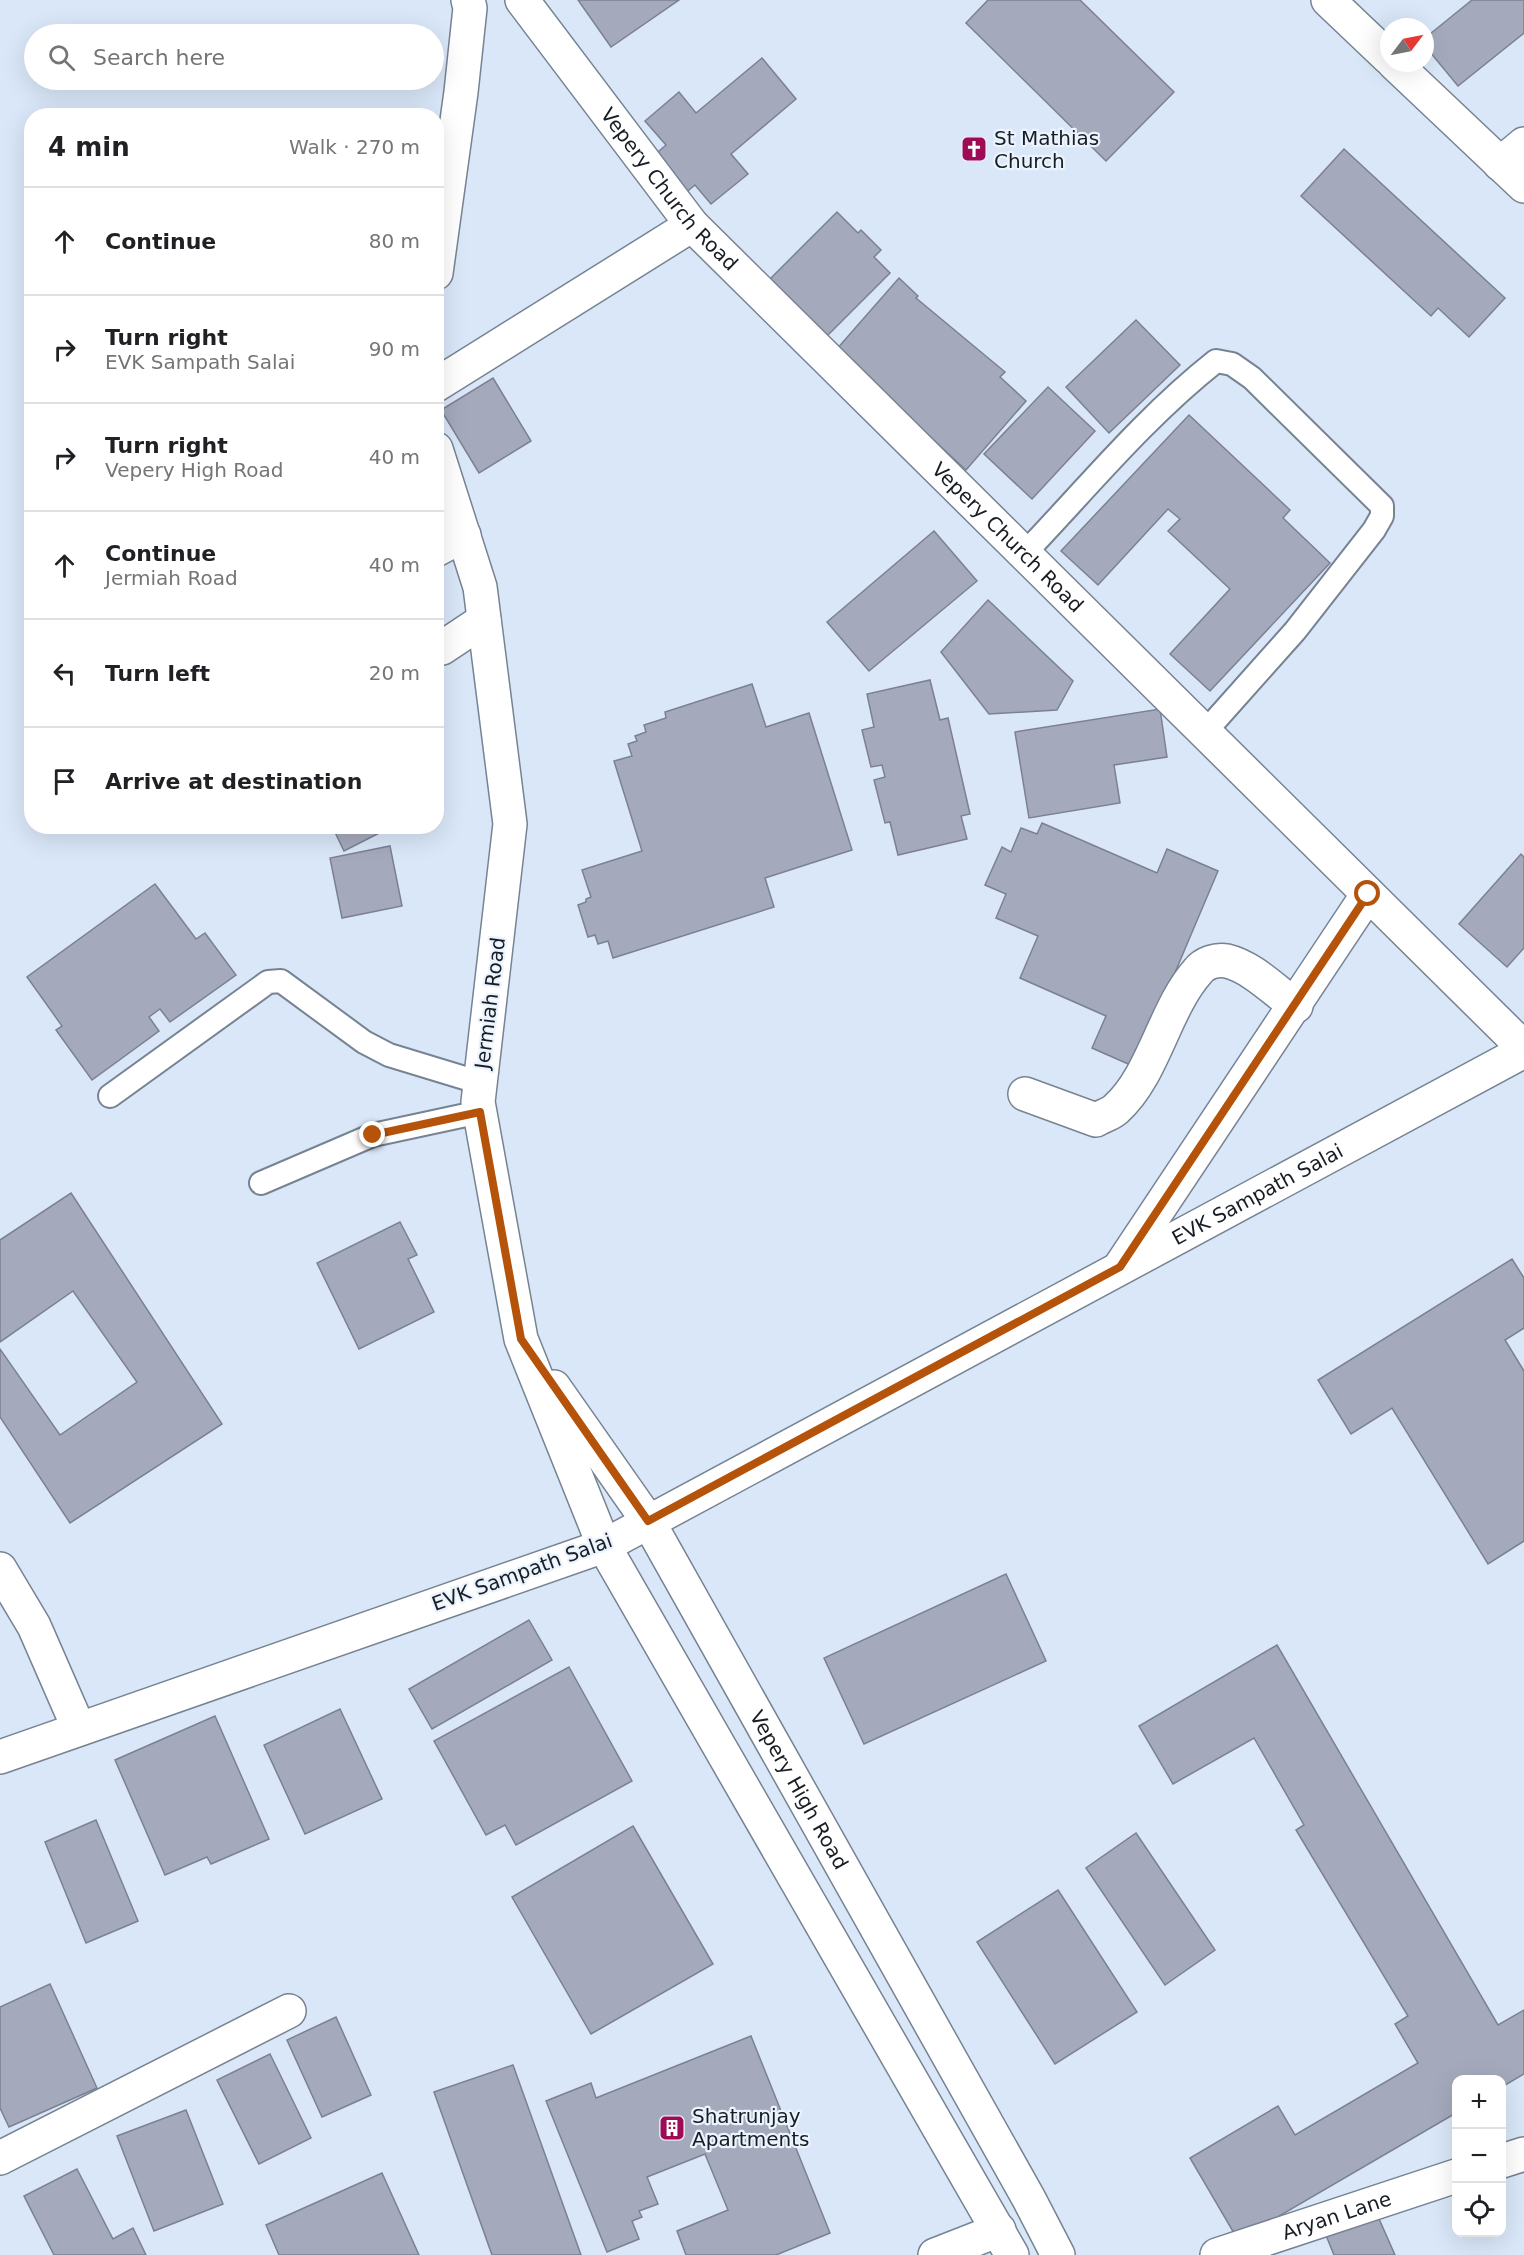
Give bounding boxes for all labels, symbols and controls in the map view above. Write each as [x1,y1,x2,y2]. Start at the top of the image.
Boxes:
north arrow [1380,18,1434,72]
search box [24,24,444,90]
icon: search [45,41,78,74]
text: Search here [93,45,225,70]
street label: Vepery Church Road [596,103,743,275]
place label: St Mathias Church [994,126,1099,173]
text: 4 min [48,132,130,162]
church icon: St Mathias Church [959,134,989,164]
text: Walk · 270 m [289,135,420,159]
icon: ahead [48,225,81,258]
text: Continue [105,229,216,254]
text: 80 m [369,229,420,253]
text: Turn right [105,325,228,350]
icon: right [48,333,81,366]
text: 90 m [369,337,420,361]
text: EVK Sampath Salai [105,350,295,374]
text: Turn right [105,433,228,458]
icon: right [48,441,81,474]
text: 40 m [369,445,420,469]
street label: Vepery Church Road [927,457,1088,617]
text: Vepery High Road [105,458,283,482]
text: Continue [105,541,216,566]
icon: ahead [48,549,81,582]
text: 40 m [369,553,420,577]
text: Jermiah Road [105,566,238,590]
icon: left [48,657,81,690]
text: Turn left [105,661,210,686]
text: 20 m [369,661,420,685]
icon: arrive [48,765,81,798]
text: Arrive at destination [105,769,362,794]
route start [1354,880,1380,906]
street label: Jermiah Road [470,936,510,1072]
route end [359,1121,385,1147]
street label: EVK Sampath Salai [1168,1139,1347,1250]
street label: EVK Sampath Salai [428,1528,616,1616]
street label: Vepery High Road [745,1706,853,1873]
map controls [1452,2075,1506,2237]
button: + [1452,2075,1506,2129]
place label: Shatrunjay Apartments [692,2104,809,2151]
building icon: Shatrunjay Apartments [657,2113,687,2143]
button: − [1452,2129,1506,2183]
button: locate [1452,2183,1506,2237]
street label: Aryan Lane [1279,2186,1394,2245]

